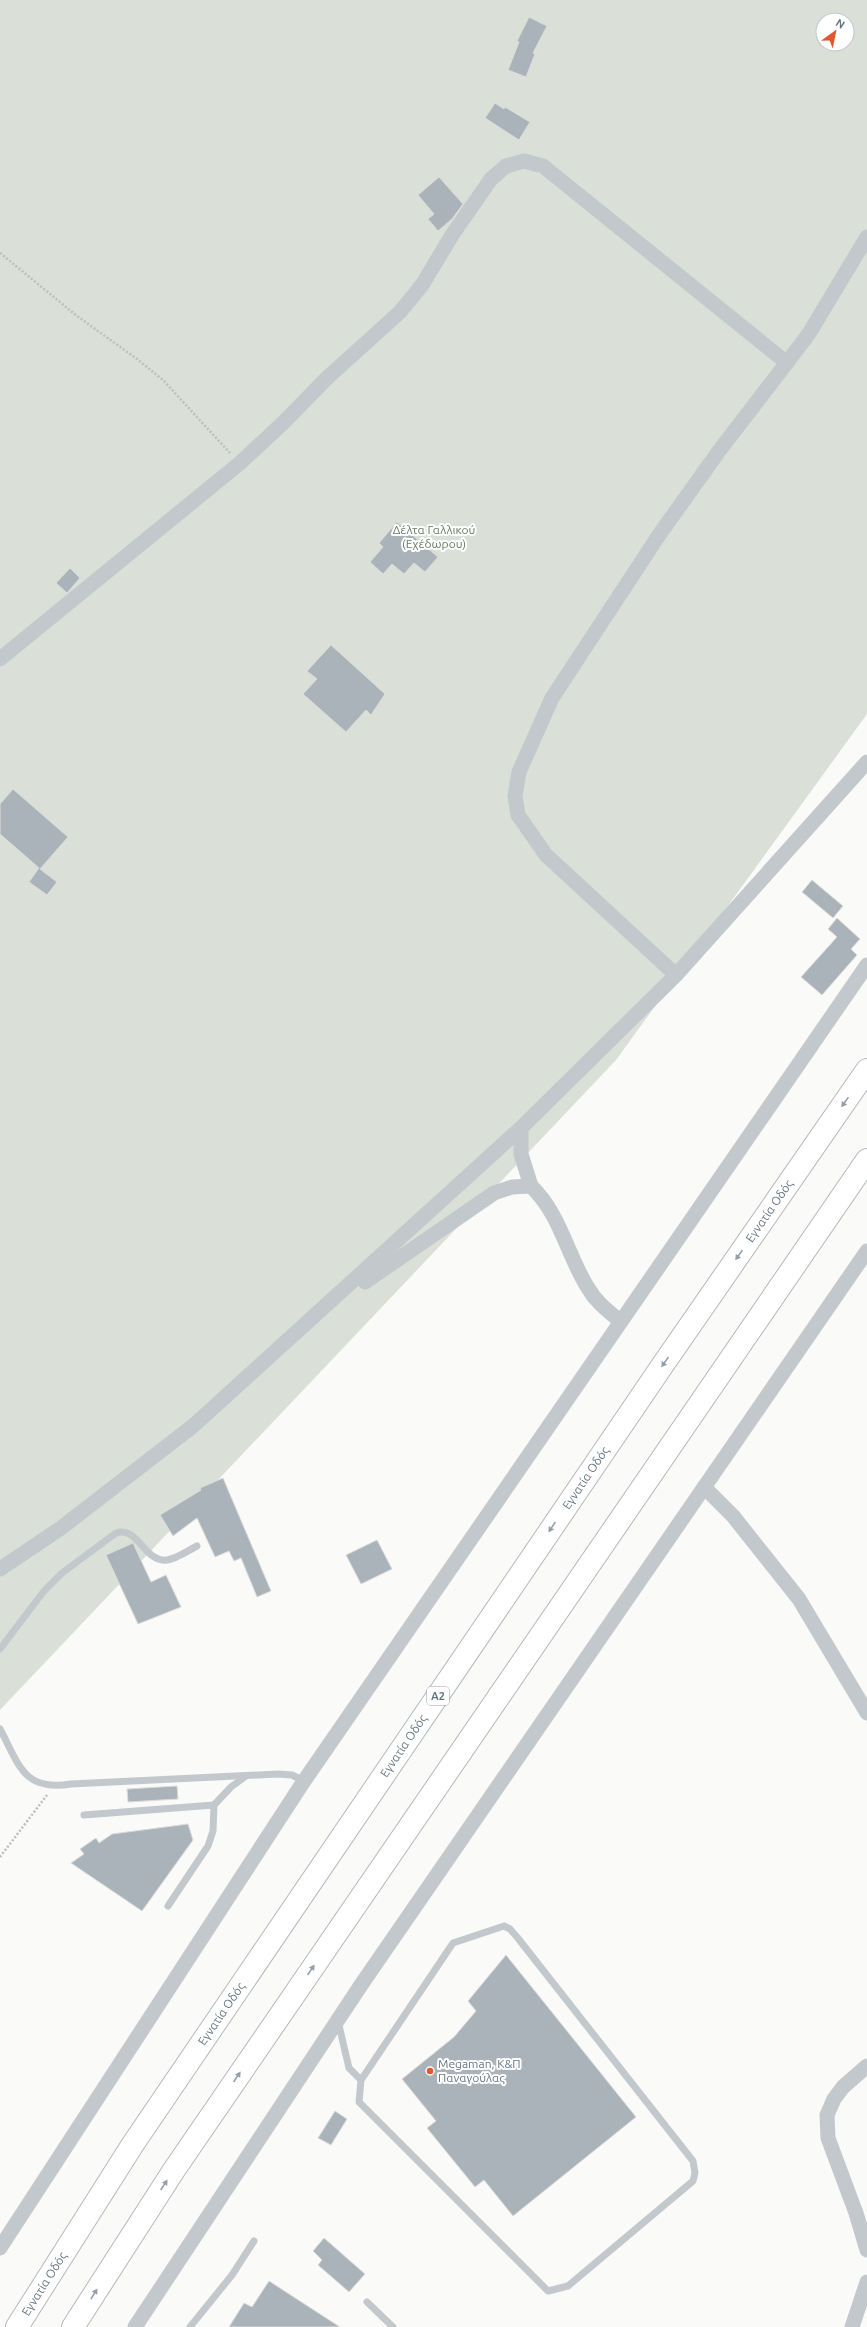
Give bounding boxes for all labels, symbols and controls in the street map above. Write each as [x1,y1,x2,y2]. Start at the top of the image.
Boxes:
north arrow [815,12,855,52]
text: N [834,16,847,31]
park label: Δέλτα Γαλλικού (Εχέδωρου) [393,523,475,551]
one-way arrow [841,1097,849,1108]
street label: Εγνατία Οδός [743,1177,796,1244]
one-way arrow [735,1250,743,1261]
one-way arrow [661,1357,669,1367]
street label: Εγνατία Οδός [560,1444,612,1511]
one-way arrow [548,1522,556,1533]
road number: Α2 [427,1687,449,1705]
street label: Εγνατία Οδός [377,1712,430,1779]
one-way arrow [307,1965,315,1975]
street label: Εγνατία Οδός [195,1979,248,2047]
place label: Megaman, Κ&Π Παναγούλας [438,2057,521,2085]
marker: Megaman, Κ&Π Παναγούλας [425,2066,435,2076]
one-way arrow [233,2072,241,2083]
one-way arrow [160,2180,168,2190]
street label: Εγνατία Οδός [19,2249,70,2318]
one-way arrow [90,2288,97,2300]

